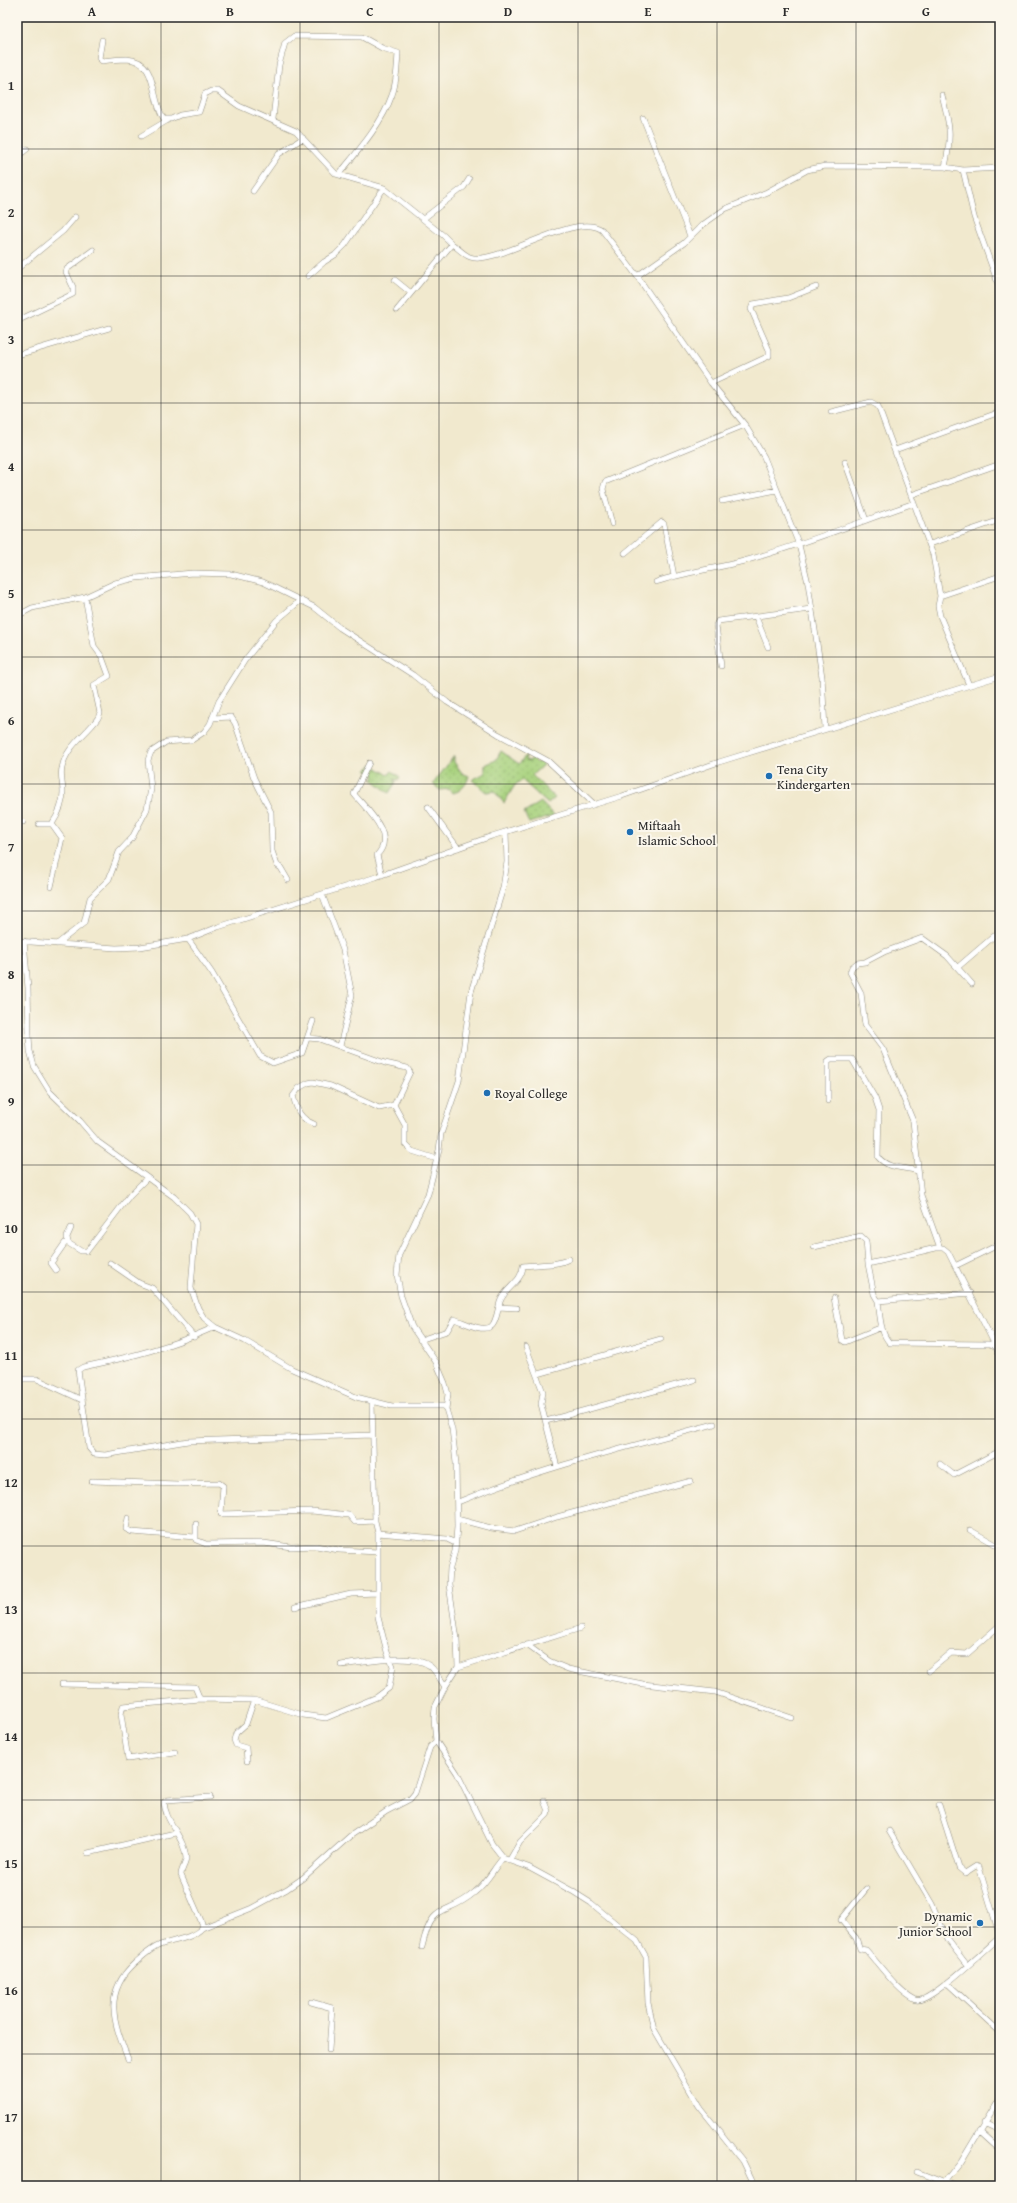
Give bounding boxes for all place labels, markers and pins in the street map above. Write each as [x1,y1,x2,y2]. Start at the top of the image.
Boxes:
place label: Tena City Kindergarten [777,760,851,794]
marker: Tena City Kindergarten [764,771,774,781]
place label: Miftaah Islamic School [638,816,716,850]
marker: Miftaah Islamic School [625,827,635,837]
place label: Royal College [495,1084,568,1103]
marker: Royal College [482,1088,492,1098]
place label: Dynamic Junior School [897,1907,972,1941]
marker: Dynamic Junior School [975,1918,985,1928]

